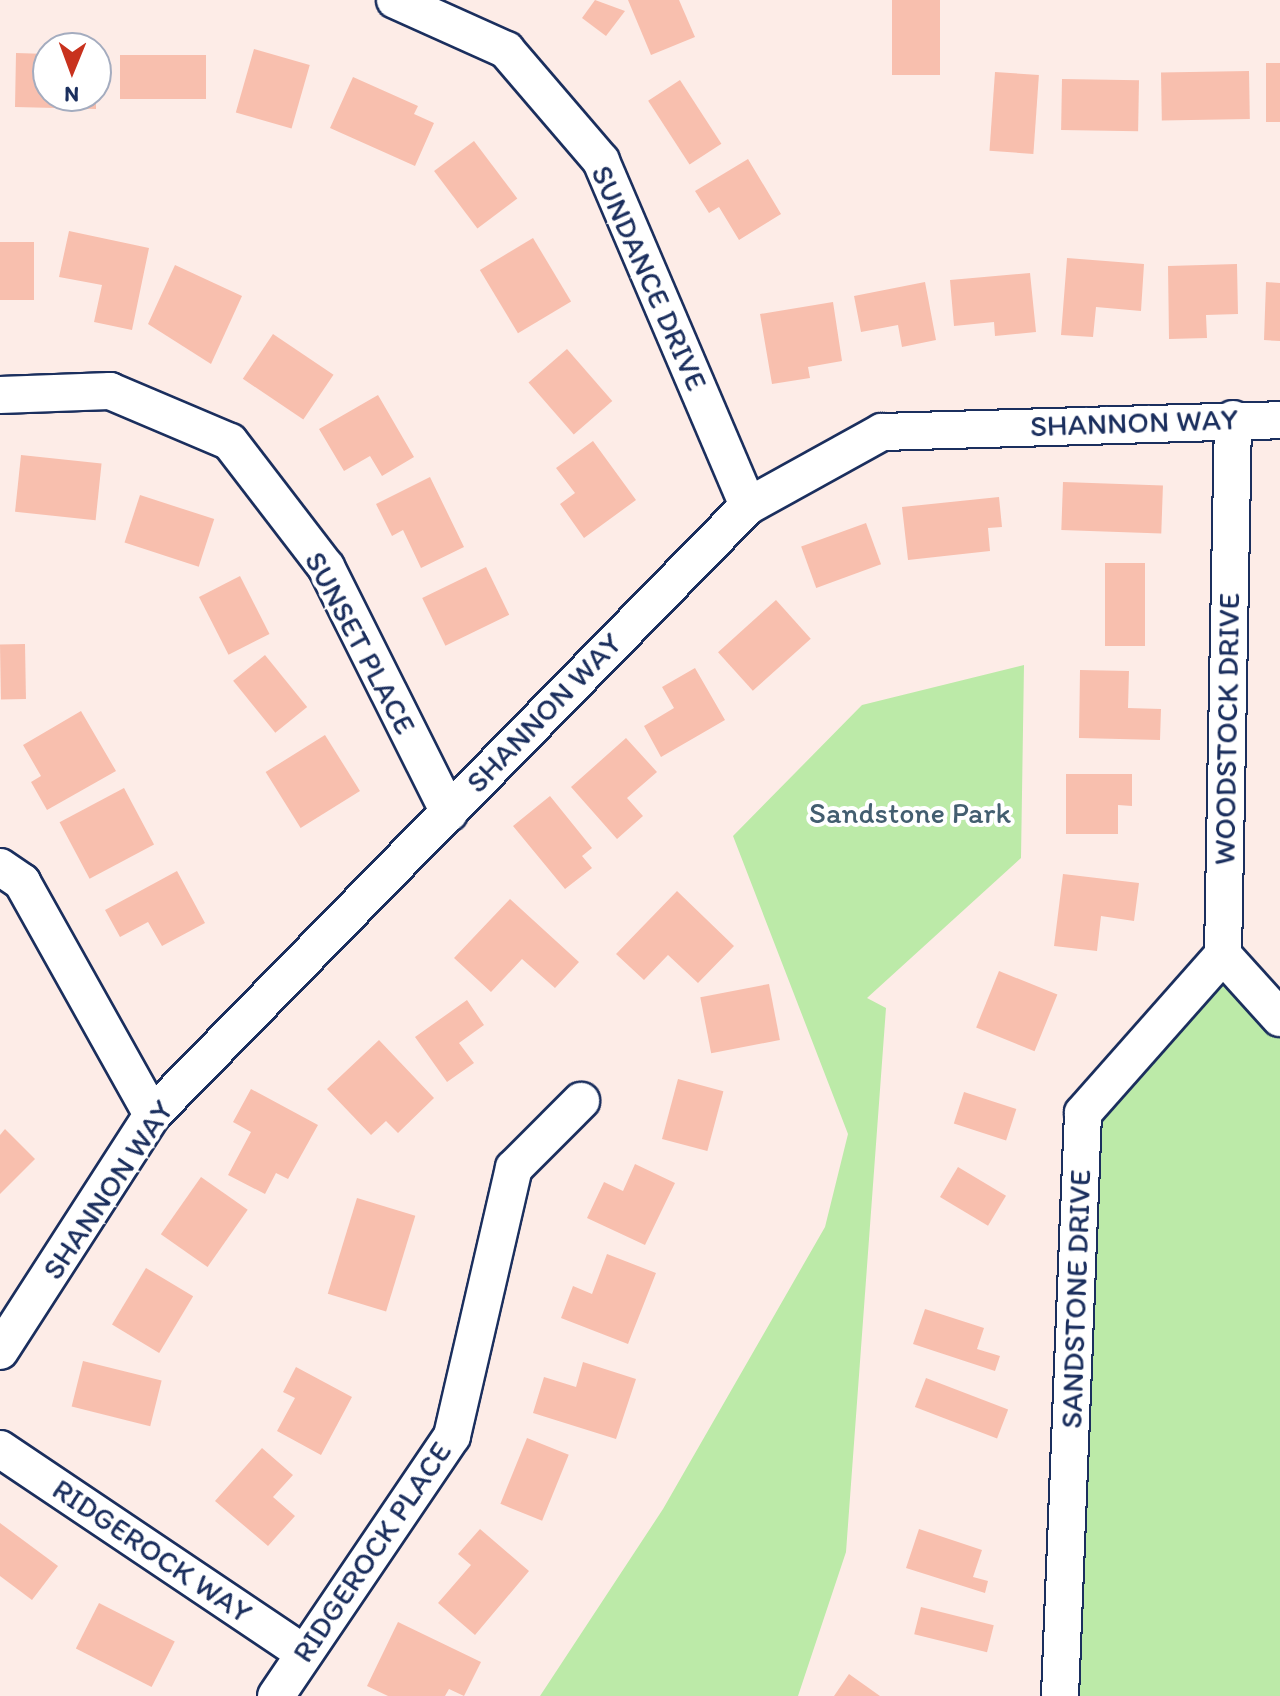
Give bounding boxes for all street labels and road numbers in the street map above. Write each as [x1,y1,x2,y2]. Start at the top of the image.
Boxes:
street label: SUNDANCE DRIVE [583,160,715,396]
street label: SHANNON WAY [1030,401,1238,445]
street label: SUNSET PLACE [297,545,423,741]
street label: WOODSTOCK DRIVE [1207,592,1247,866]
street label: SHANNON WAY [459,626,629,800]
street label: SHANNON WAY [35,1094,181,1286]
street label: SANDSTONE DRIVE [1053,1169,1099,1429]
street label: RIDGEROCK PLACE [285,1435,459,1669]
street label: RIDGEROCK WAY [46,1471,258,1631]

